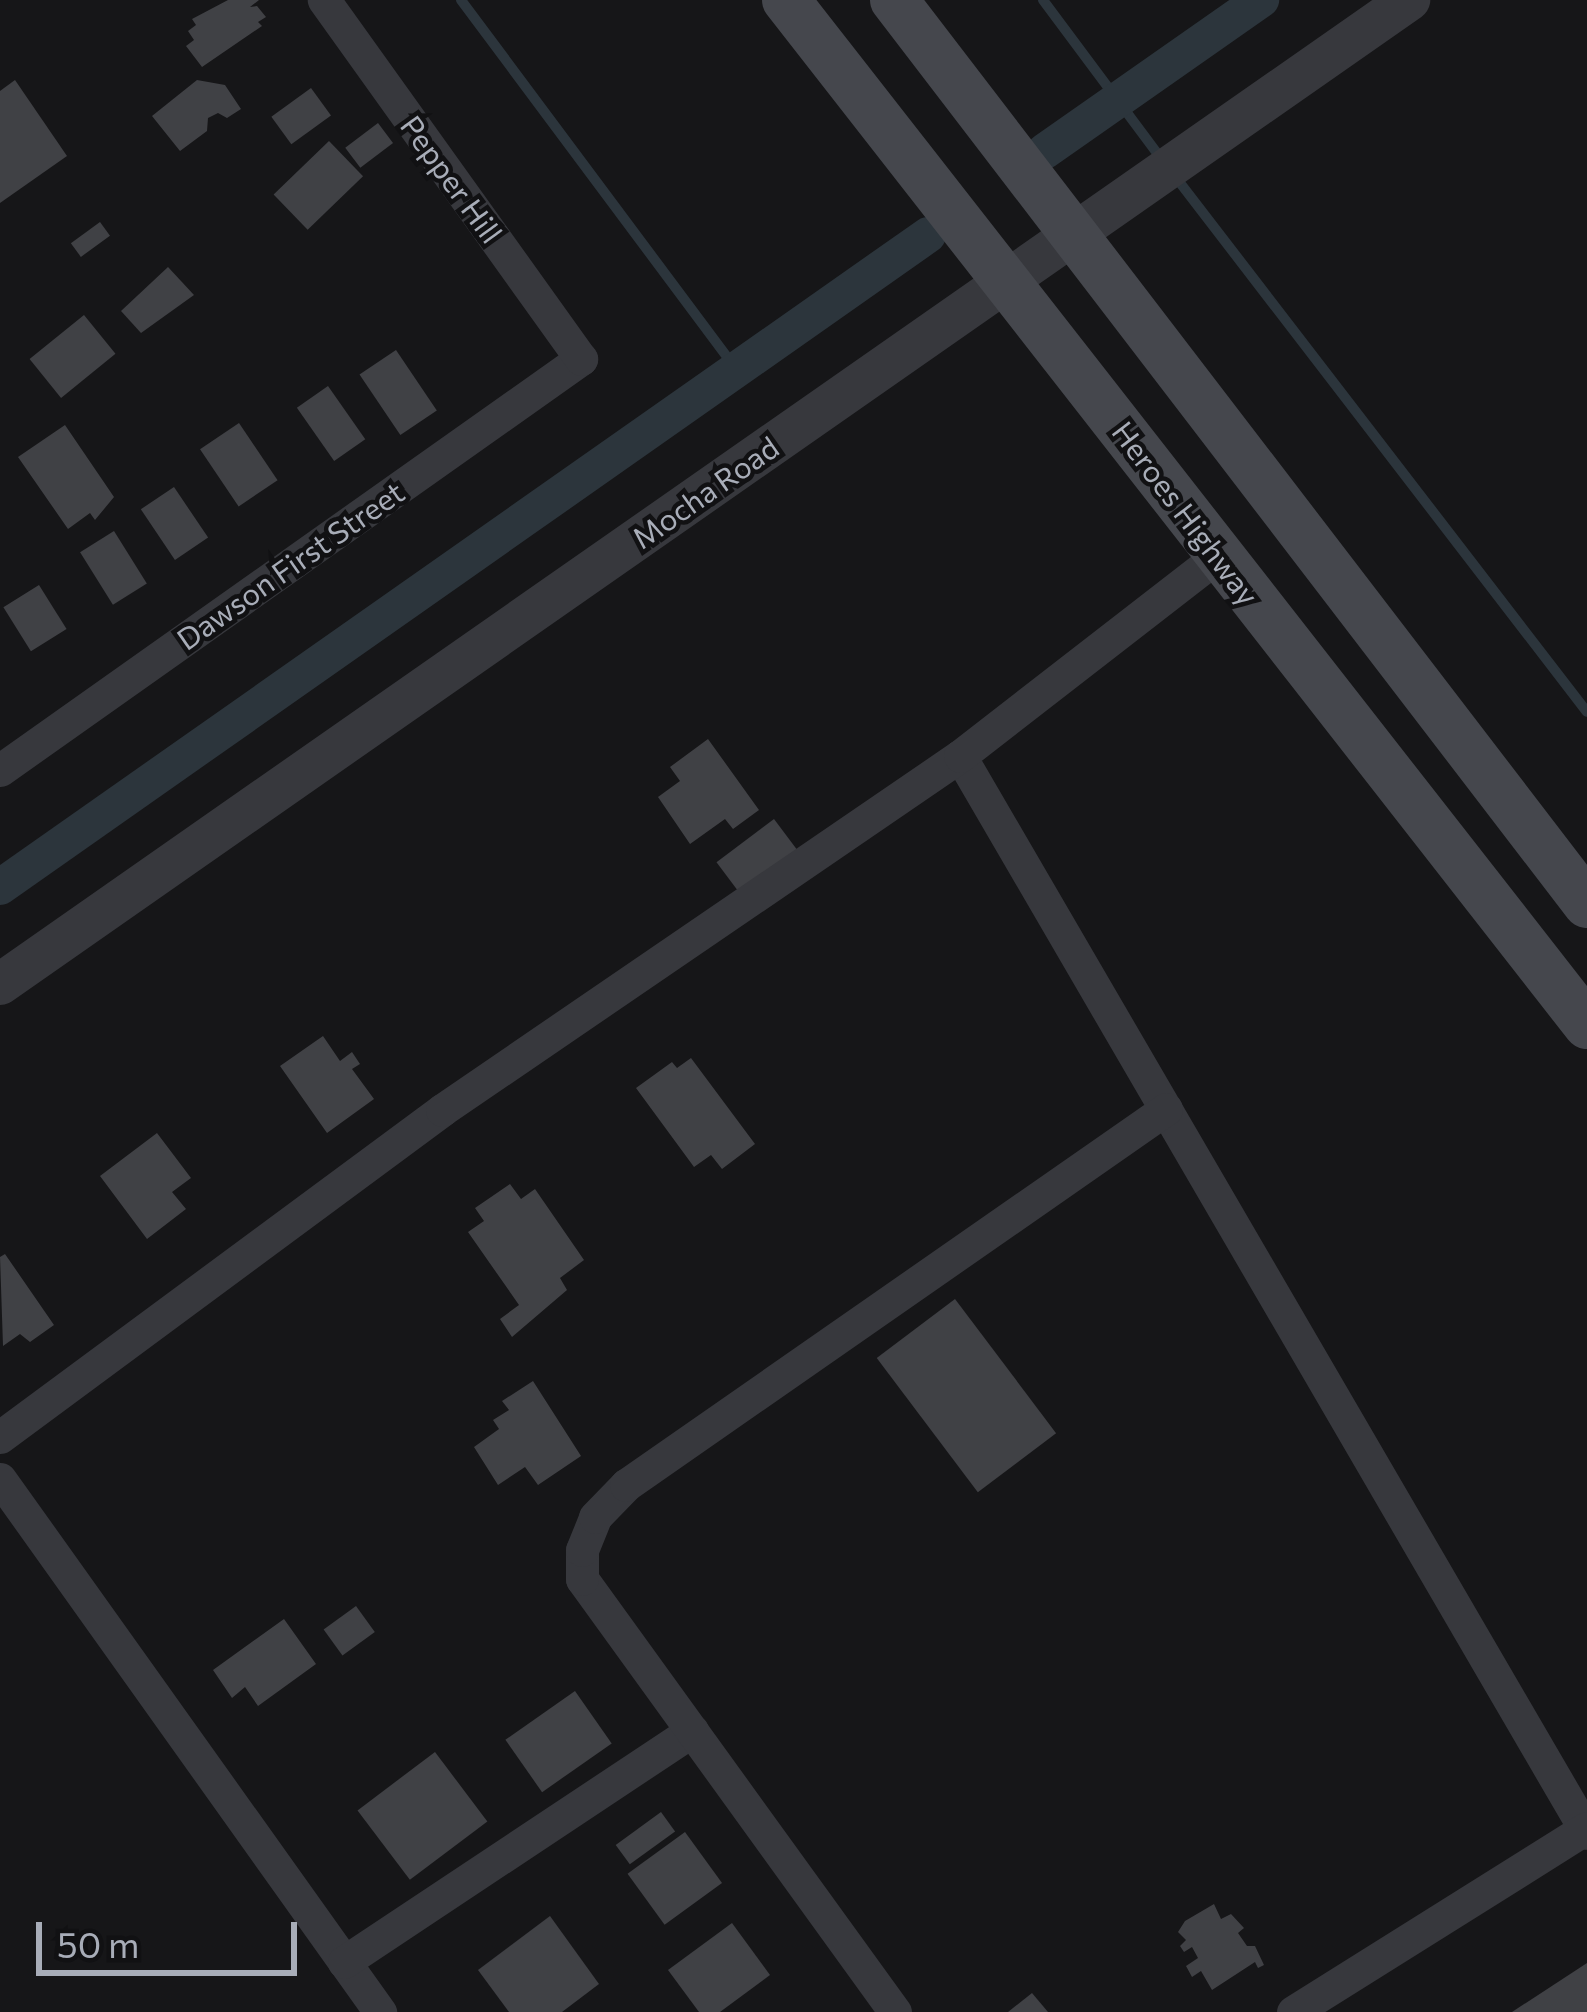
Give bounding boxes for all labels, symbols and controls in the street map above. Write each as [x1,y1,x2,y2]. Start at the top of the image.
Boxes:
street label: Pepper Hill [394,108,510,250]
street label: Heroes Highway [1105,414,1267,612]
street label: Mocha Road [625,428,785,556]
street label: Dawson First Street [170,473,410,657]
scale bar [42,1898,303,1972]
text: 50 m [57,1921,139,1965]

